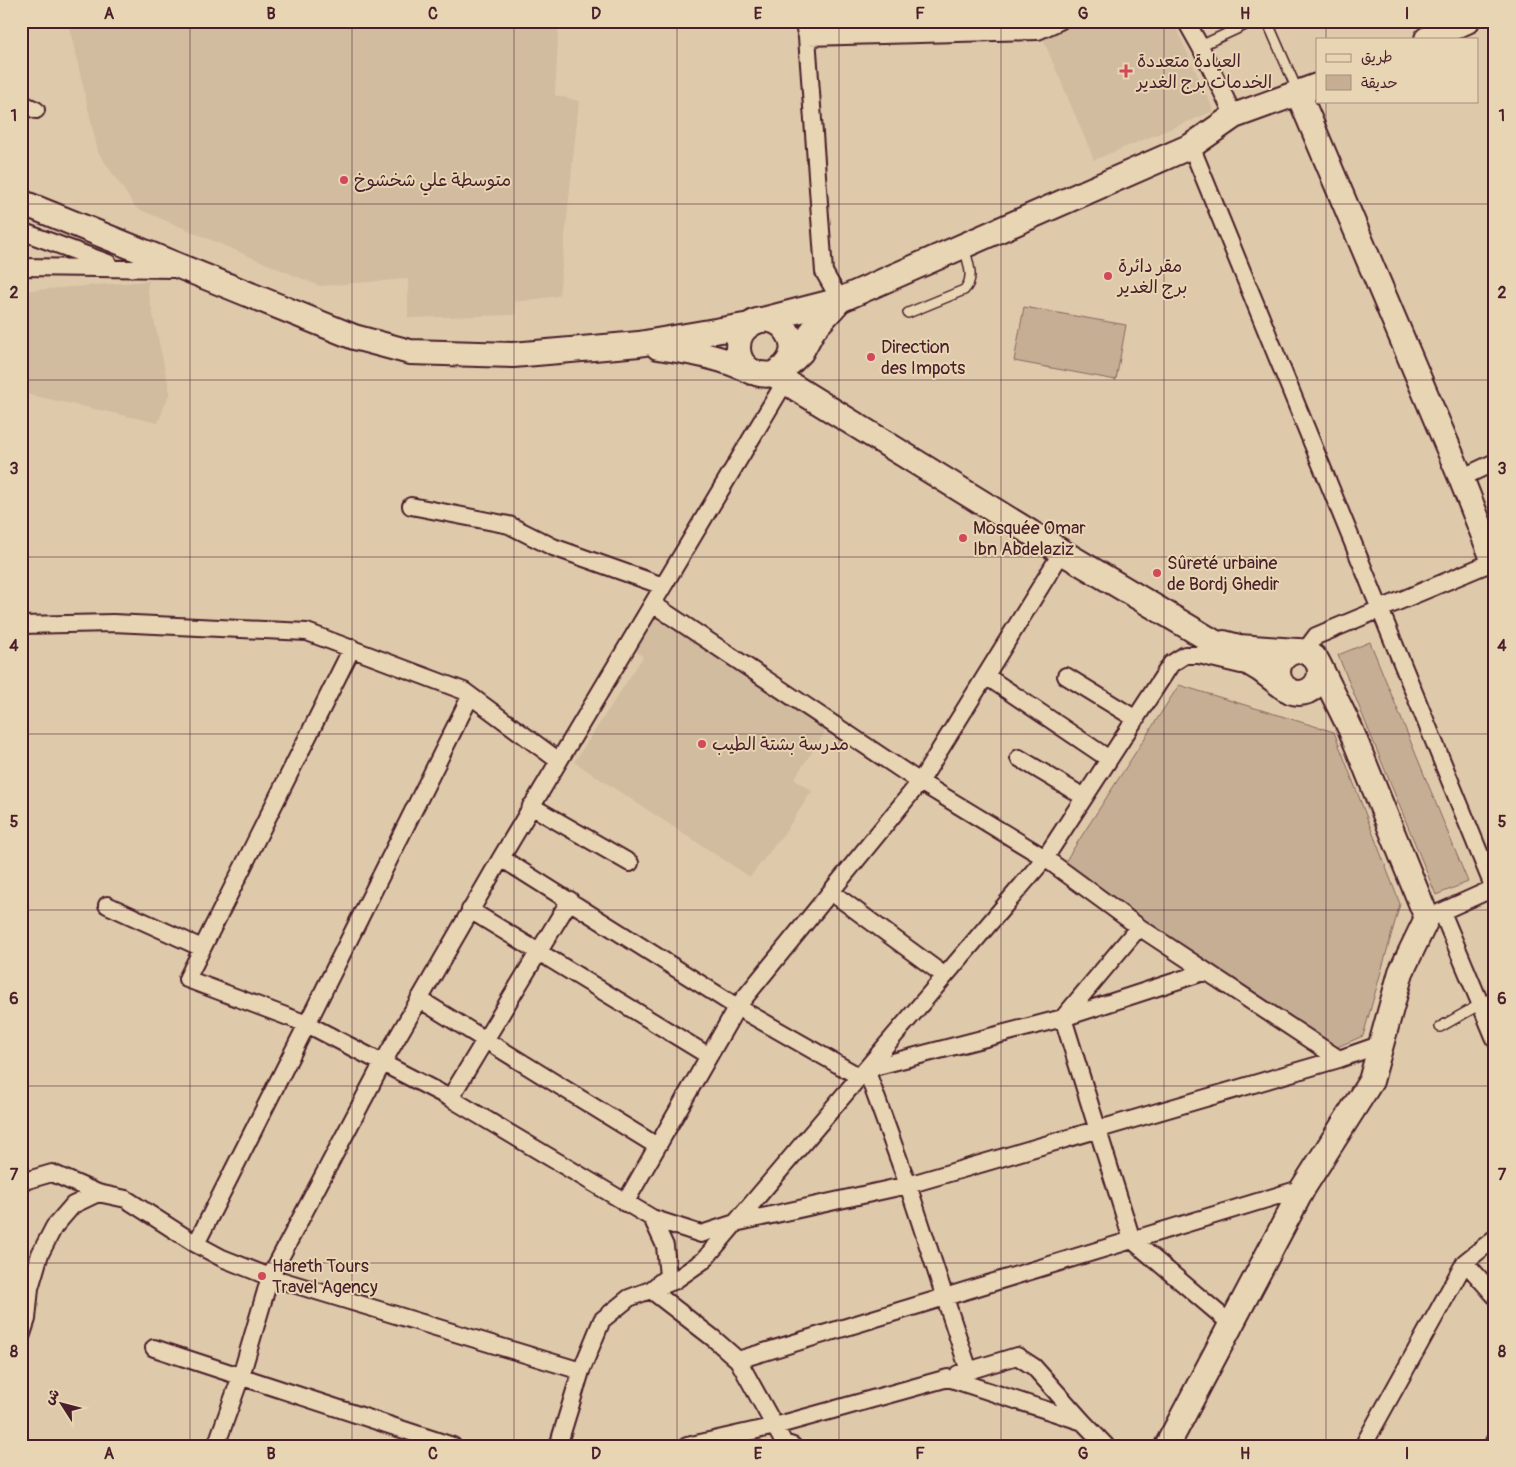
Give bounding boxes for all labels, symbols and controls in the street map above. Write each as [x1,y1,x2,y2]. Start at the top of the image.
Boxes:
text: A [104,4,115,24]
text: B [266,4,276,24]
text: C [428,4,438,24]
text: D [591,4,601,24]
text: E [754,4,763,24]
text: F [915,4,925,24]
text: G [1078,4,1089,24]
text: H [1240,4,1250,24]
text: I [1405,4,1409,24]
legend [1316,38,1478,102]
text: طريق [1361,48,1393,67]
place label: العيادة متعددة الخدمات برج الغدير [1135,50,1272,94]
marker: العيادة متعددة الخدمات برج الغدير [1119,64,1133,78]
text: حديقة [1361,74,1398,93]
text: 1 [11,106,17,126]
text: 1 [1499,106,1505,126]
place label: متوسطة علي شخشوخ [354,169,511,196]
marker: متوسطة علي شخشوخ [338,174,350,186]
place label: مقر دائرة برج الغدير [1116,255,1187,299]
marker: مقر دائرة برج الغدير [1102,270,1114,282]
text: 2 [10,283,19,303]
text: 2 [1498,283,1507,303]
place label: Direction des Impots [881,336,965,380]
marker: Direction des Impots [865,351,877,363]
text: 3 [10,459,19,479]
text: 3 [1498,459,1507,479]
place label: Mosquée Omar Ibn Abdelaziz [973,517,1086,561]
marker: Mosquée Omar Ibn Abdelaziz [957,532,969,544]
place label: Sûreté urbaine de Bordj Ghedir [1167,552,1280,596]
marker: Sûreté urbaine de Bordj Ghedir [1151,567,1163,579]
text: 4 [9,636,19,656]
text: 4 [1497,636,1507,656]
place label: مدرسة بشتة الطيب [712,733,849,756]
marker: مدرسة بشتة الطيب [696,738,708,750]
text: 5 [10,812,19,832]
text: 5 [1498,812,1507,832]
text: 6 [9,989,19,1009]
text: 6 [1497,989,1507,1009]
text: 7 [10,1165,19,1185]
text: 7 [1498,1165,1507,1185]
place label: Hareth Tours Travel Agency [272,1255,378,1299]
marker: Hareth Tours Travel Agency [256,1270,268,1282]
text: 8 [10,1342,18,1362]
text: 8 [1498,1342,1506,1362]
north arrow [38,1380,88,1430]
text: ش [40,1385,63,1408]
text: A [104,1444,115,1464]
text: B [266,1444,276,1464]
text: C [428,1444,438,1464]
text: D [591,1444,601,1464]
text: E [754,1444,763,1464]
text: F [915,1444,925,1464]
text: G [1078,1444,1089,1464]
text: H [1240,1444,1250,1464]
text: I [1405,1444,1409,1464]

